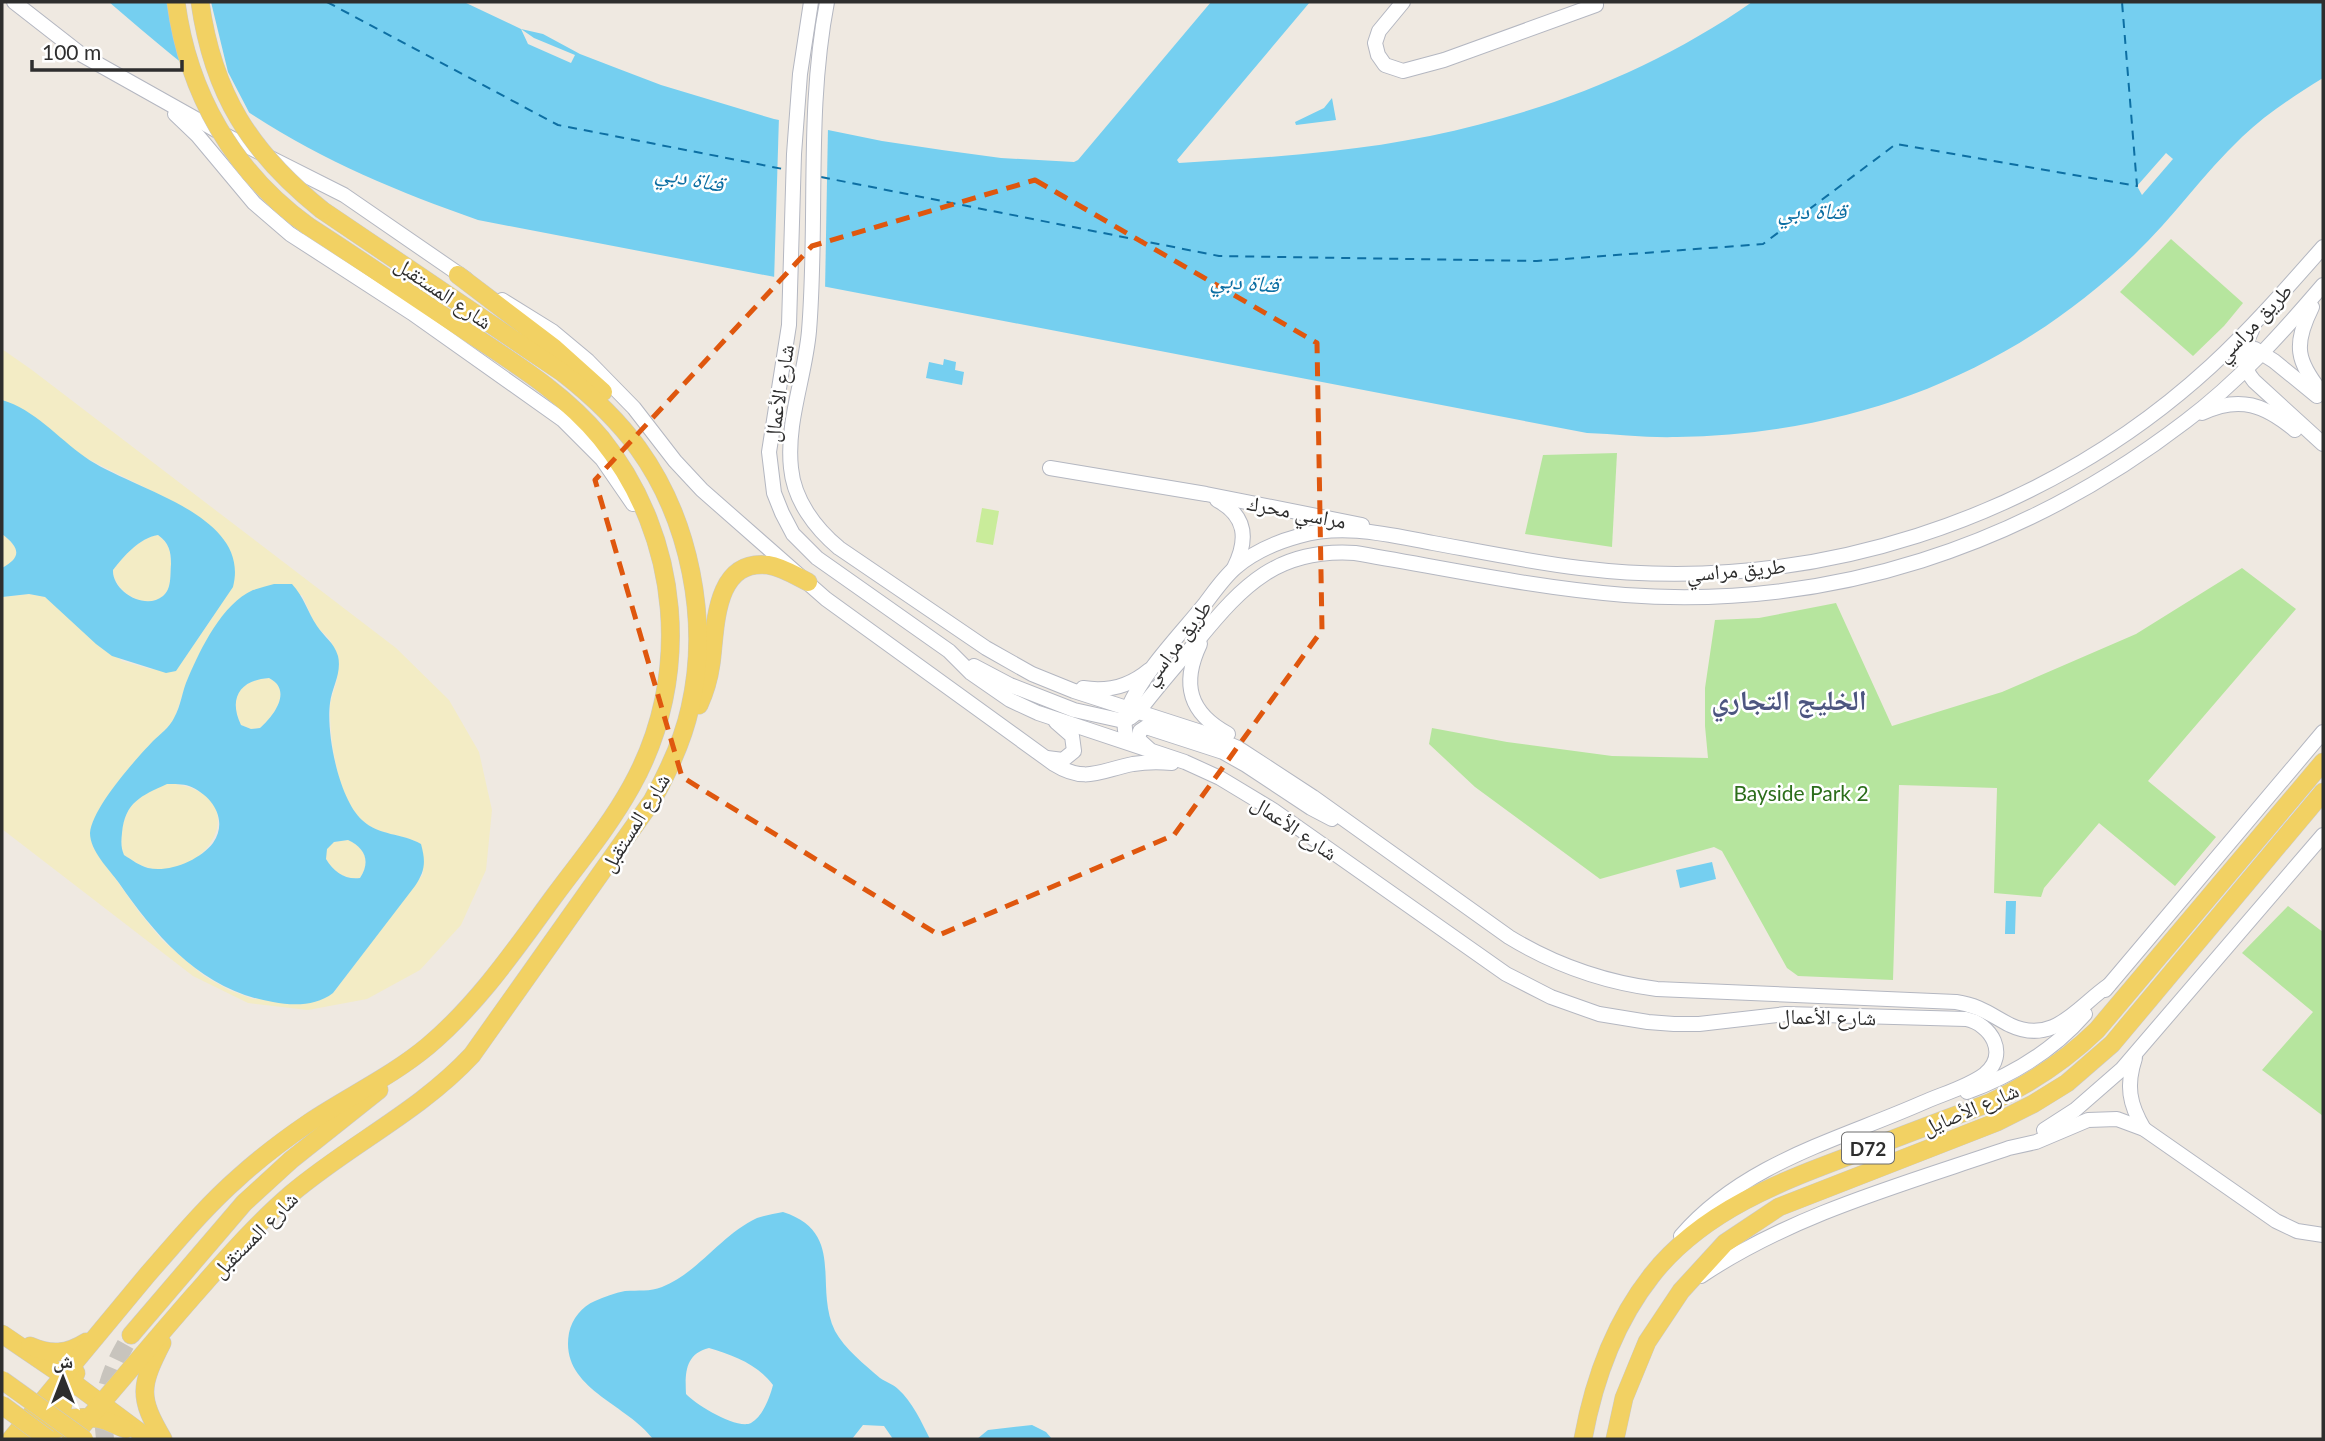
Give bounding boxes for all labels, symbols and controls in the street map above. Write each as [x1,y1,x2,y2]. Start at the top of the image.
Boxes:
scale bar [32,28,182,72]
text: 100 m [42,39,101,64]
water label: قناة دبي [653,157,730,204]
water label: قناة دبي [1778,196,1850,230]
street label: شارع المستقبل [390,250,497,335]
water label: قناة دبي [1209,264,1284,304]
street label: طريق مراسي [2209,277,2300,370]
street label: شارع الأعمال [758,343,800,444]
street label: مراسي محرك [1244,489,1349,538]
street label: طريق مراسي [1685,552,1787,591]
street label: طريق مراسي [1136,595,1220,693]
district label: الخليج التجاري [1711,682,1867,723]
street label: شارع المستقبل [594,768,676,877]
park label: Bayside Park 2 [1733,780,1869,805]
street label: شارع الأعمال [1246,789,1343,866]
street label: شارع الأعمال [1778,1003,1876,1031]
street label: شارع الأصايل [1918,1076,2023,1141]
road number: D72 [1842,1132,1894,1164]
street label: شارع المستقبل [206,1186,304,1284]
north arrow [28,1343,98,1413]
text: ش [53,1349,73,1373]

